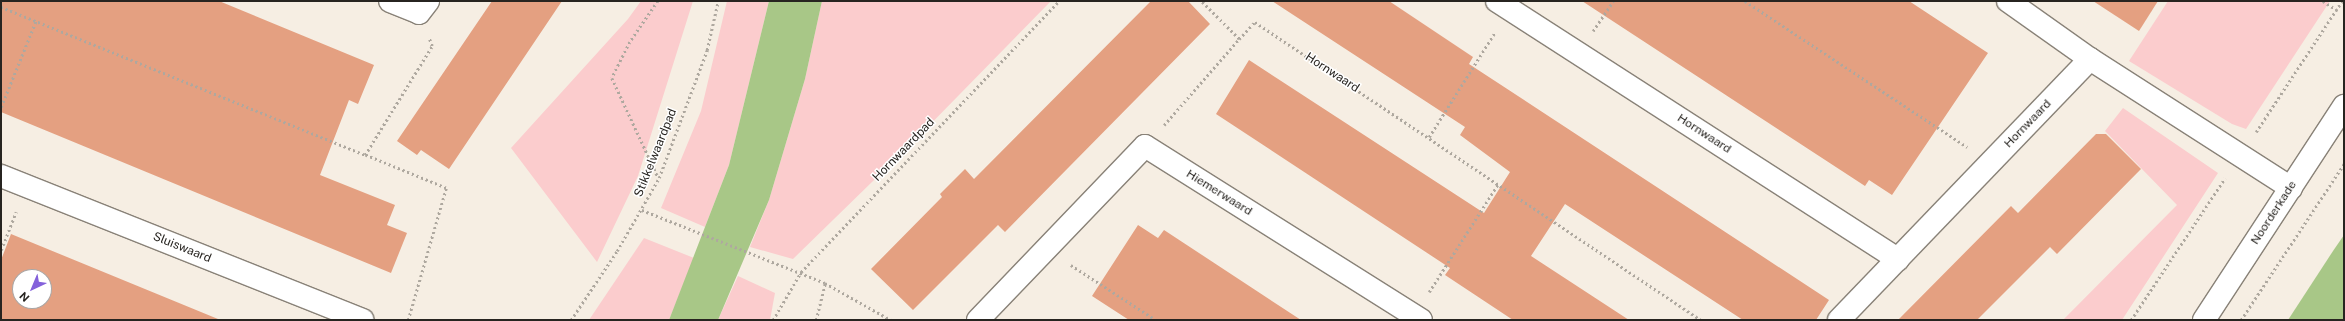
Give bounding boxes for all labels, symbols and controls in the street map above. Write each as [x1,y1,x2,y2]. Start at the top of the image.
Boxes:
street label: Hornwaard [1302,50,1362,96]
street label: Hornwaard [2001,97,2055,151]
street label: Stikkelwaardpad [632,107,680,199]
street label: Hornwaard [1674,111,1734,157]
street label: Hornwaardpad [870,115,938,185]
street label: Hiemerwaard [1183,167,1255,219]
street label: Noorderkade [2248,178,2300,248]
street label: Sluiswaard [151,230,213,266]
north arrow [12,269,52,309]
text: N [17,290,32,304]

